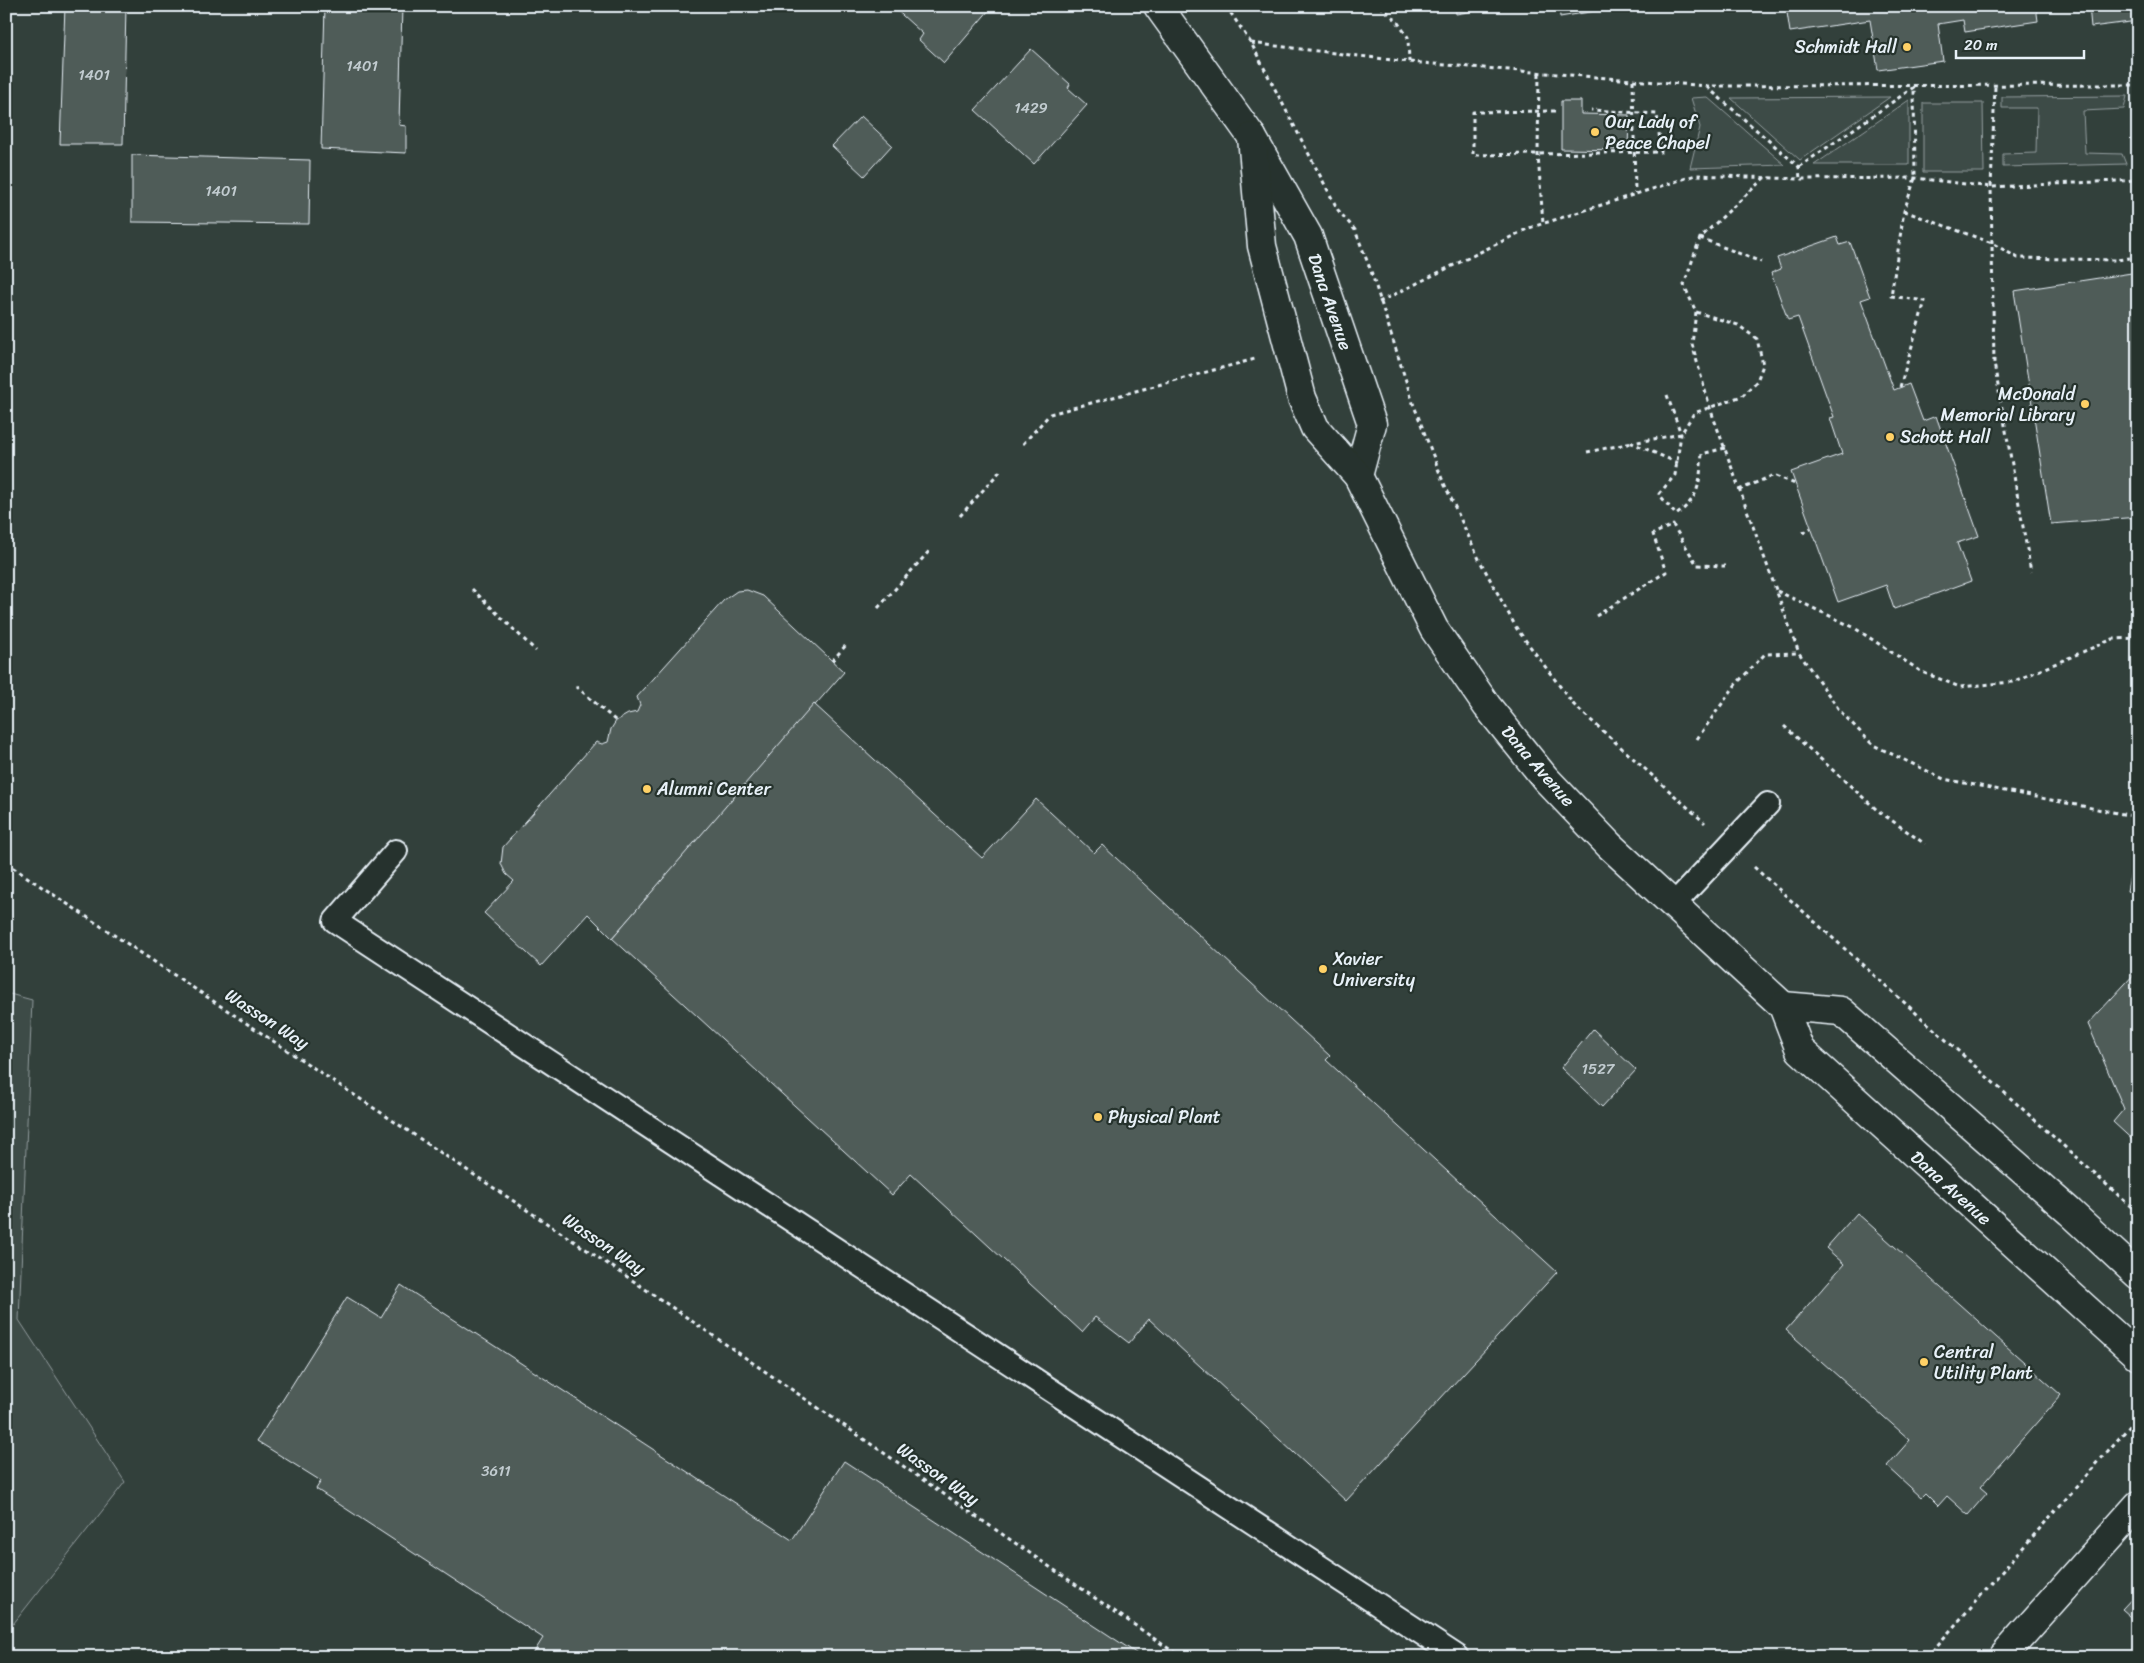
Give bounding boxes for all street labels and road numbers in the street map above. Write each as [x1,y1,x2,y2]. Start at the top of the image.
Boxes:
street label: Dana Avenue [1298,249,1362,355]
street label: Dana Avenue [1493,717,1583,815]
street label: Wasson Way [218,980,316,1059]
street label: Dana Avenue [1903,1142,1999,1234]
street label: Wasson Way [556,1204,653,1284]
street label: Wasson Way [890,1434,987,1515]

